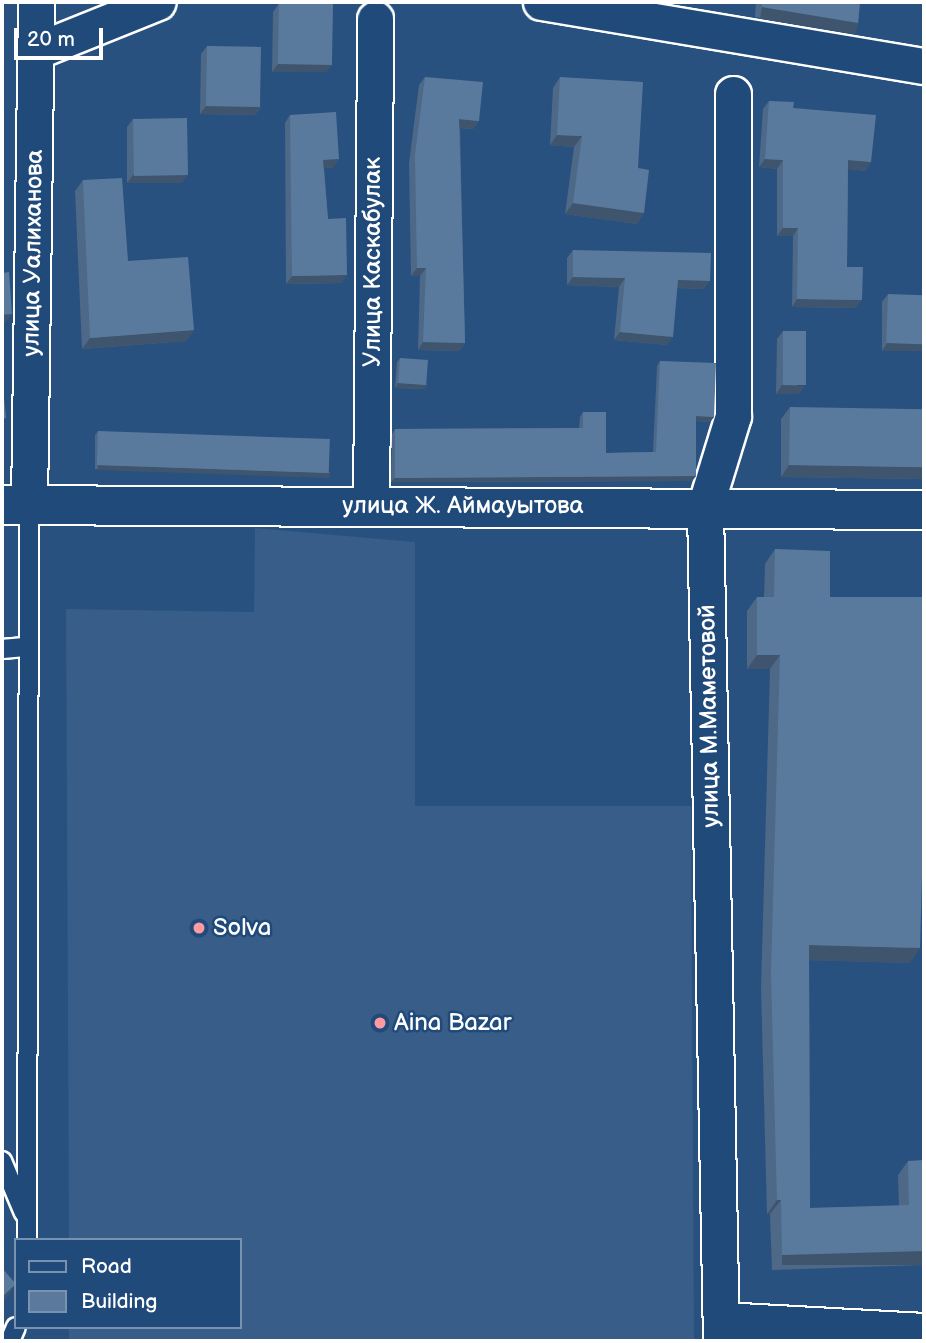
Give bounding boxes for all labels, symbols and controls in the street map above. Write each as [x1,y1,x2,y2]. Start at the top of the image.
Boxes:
scale bar [18,14,107,58]
text: 20 m [27,27,75,52]
street label: улица Уалиханова [17,149,49,357]
street label: Улица Каскабулак [359,157,387,367]
street label: улица Ж. Аймауытова [342,492,584,520]
street label: улица М.Маметовой [693,604,725,828]
place label: Solva [213,914,271,942]
marker: Solva [191,920,207,936]
place label: Aina Bazar [394,1009,511,1037]
marker: Aina Bazar [372,1015,388,1031]
legend [14,1238,242,1329]
text: Road [81,1254,132,1279]
text: Building [81,1289,157,1314]

